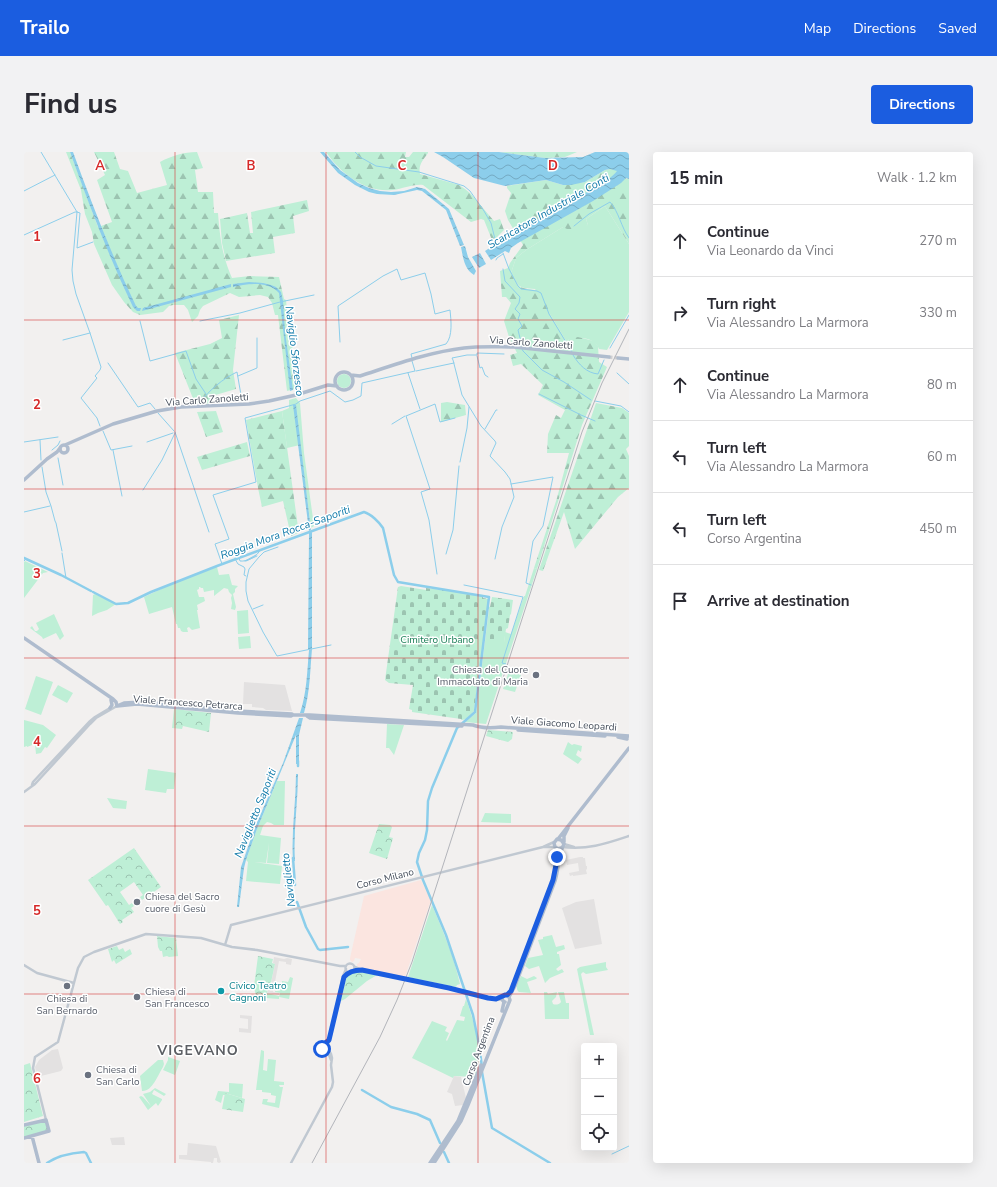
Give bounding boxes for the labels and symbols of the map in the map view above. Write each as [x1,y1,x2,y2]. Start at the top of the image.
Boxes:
text: A [95,157,105,175]
text: B [247,157,256,175]
text: C [398,157,407,175]
text: D [548,157,558,175]
water label: Scaricatore Industriale Conti [485,170,612,252]
text: 1 [33,228,41,246]
water label: Naviglio Sforzesco [282,305,307,397]
street label: Via Carlo Zanoletti [488,333,573,353]
street label: Via Carlo Zanoletti [164,390,249,410]
text: 2 [33,396,41,414]
water label: Roggia Mora Rocca-Saporiti [218,502,353,563]
text: 3 [33,565,41,583]
park label: Cimitero Urbano [400,633,474,647]
place label: Chiesa del Cuore Immacolato di Maria [437,663,528,689]
marker: Chiesa del Cuore Immacolato di Maria [531,670,541,680]
street label: Viale Francesco Petrarca [132,692,243,714]
street label: Viale Giacomo Leopardi [510,713,617,735]
text: 4 [33,733,41,751]
water label: Naviglietto Saporiti [231,766,280,860]
route end [548,848,566,866]
water label: Naviglietto [278,852,299,908]
street label: Corso Milano [355,865,416,893]
place label: Chiesa del Sacro cuore di Gesù [145,890,220,916]
marker: Chiesa del Sacro cuore di Gesù [132,897,142,907]
text: 5 [33,902,41,920]
place label: Civico Teatro Cagnoni [229,979,287,1005]
marker: Chiesa di San Bernardo [62,981,72,991]
place label: Chiesa di San Francesco [145,985,210,1011]
marker: Civico Teatro Cagnoni [216,986,226,996]
place label: Chiesa di San Bernardo [36,992,98,1018]
marker: Chiesa di San Francesco [132,992,142,1002]
street label: Corso Argentina [459,1015,499,1088]
route start [313,1040,331,1058]
district label: VIGEVANO [156,1041,239,1060]
place label: Chiesa di San Carlo [96,1063,140,1089]
text: 6 [33,1070,41,1088]
marker: Chiesa di San Carlo [83,1070,93,1080]

